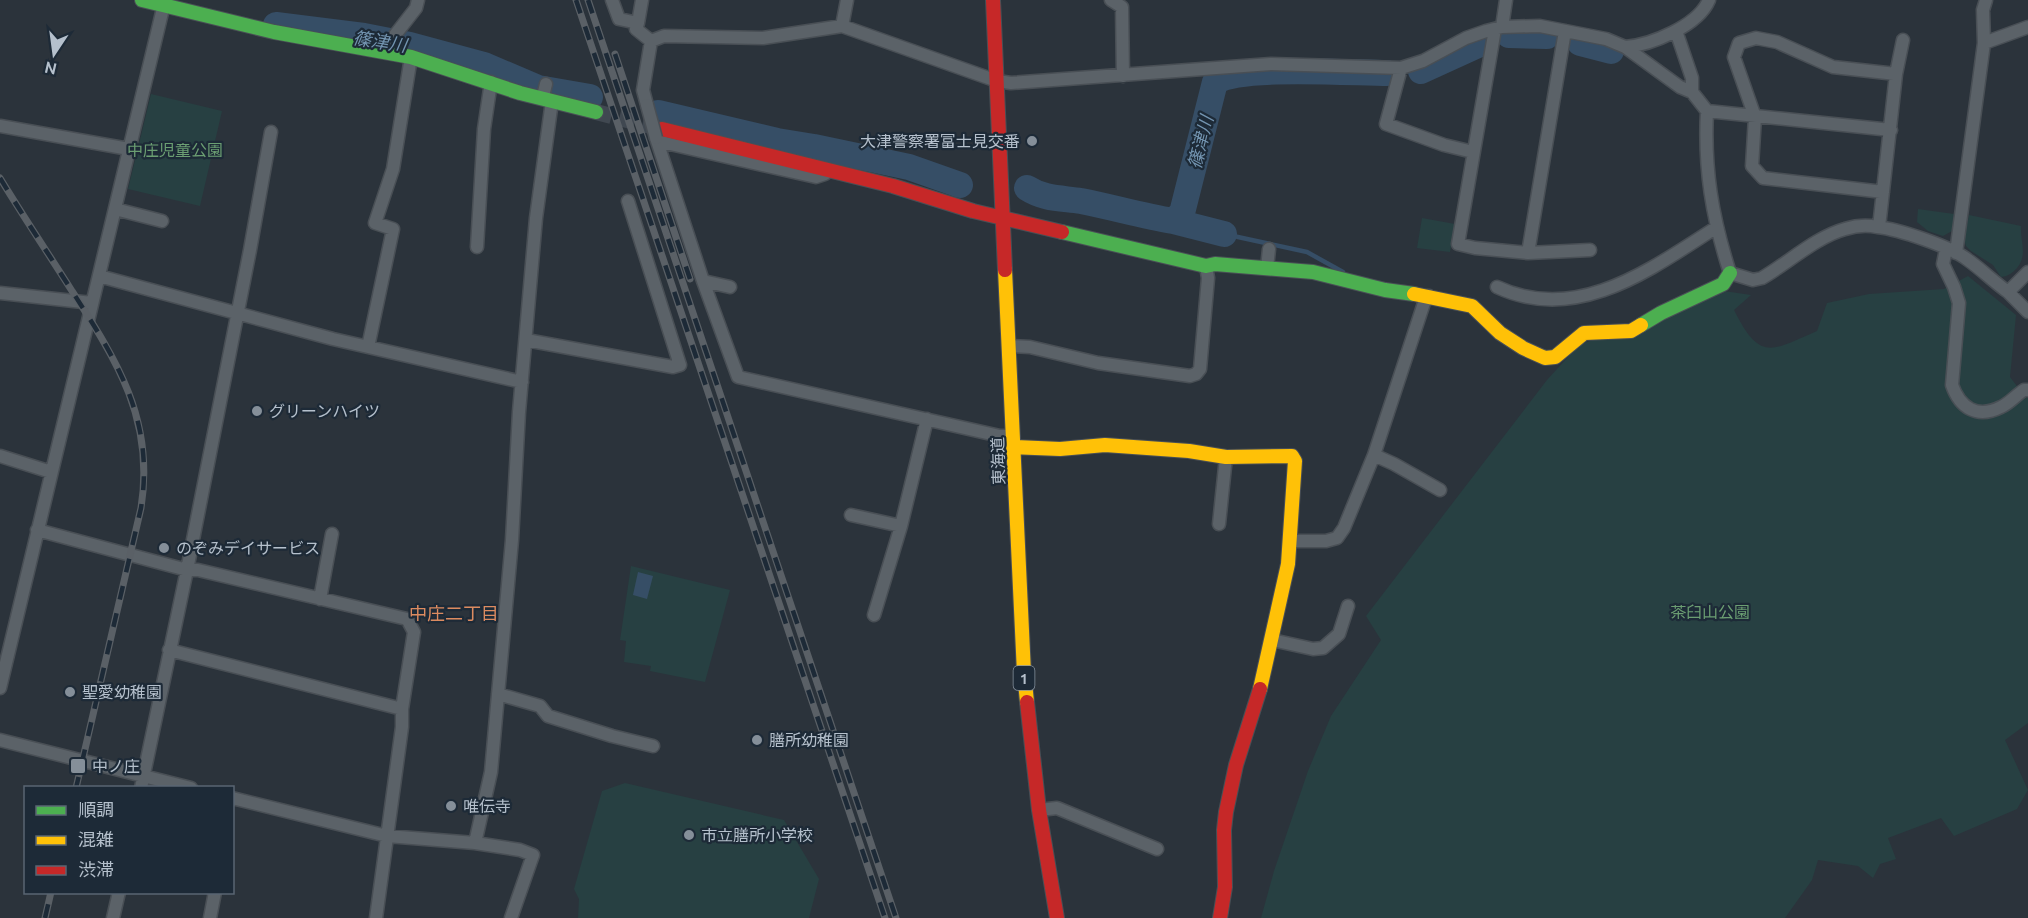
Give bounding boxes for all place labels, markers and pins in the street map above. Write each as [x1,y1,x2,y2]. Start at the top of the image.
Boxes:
place label: 大津警察署富士見交番 [860,132,1020,150]
marker: 大津警察署富士見交番 [1025,134,1039,148]
place label: グリーンハイツ [269,402,380,420]
marker: グリーンハイツ [250,404,264,418]
place label: のぞみデイサービス [176,539,320,557]
marker: のぞみデイサービス [157,541,171,555]
place label: 聖愛幼稚園 [82,683,162,701]
marker: 聖愛幼稚園 [63,685,77,699]
place label: 膳所幼稚園 [769,731,849,749]
marker: 膳所幼稚園 [750,733,764,747]
marker: 中ノ庄 [69,757,87,775]
place label: 中ノ庄 [92,757,140,775]
place label: 唯伝寺 [463,797,511,815]
marker: 唯伝寺 [444,799,458,813]
place label: 市立膳所小学校 [701,826,813,844]
marker: 市立膳所小学校 [682,828,696,842]

